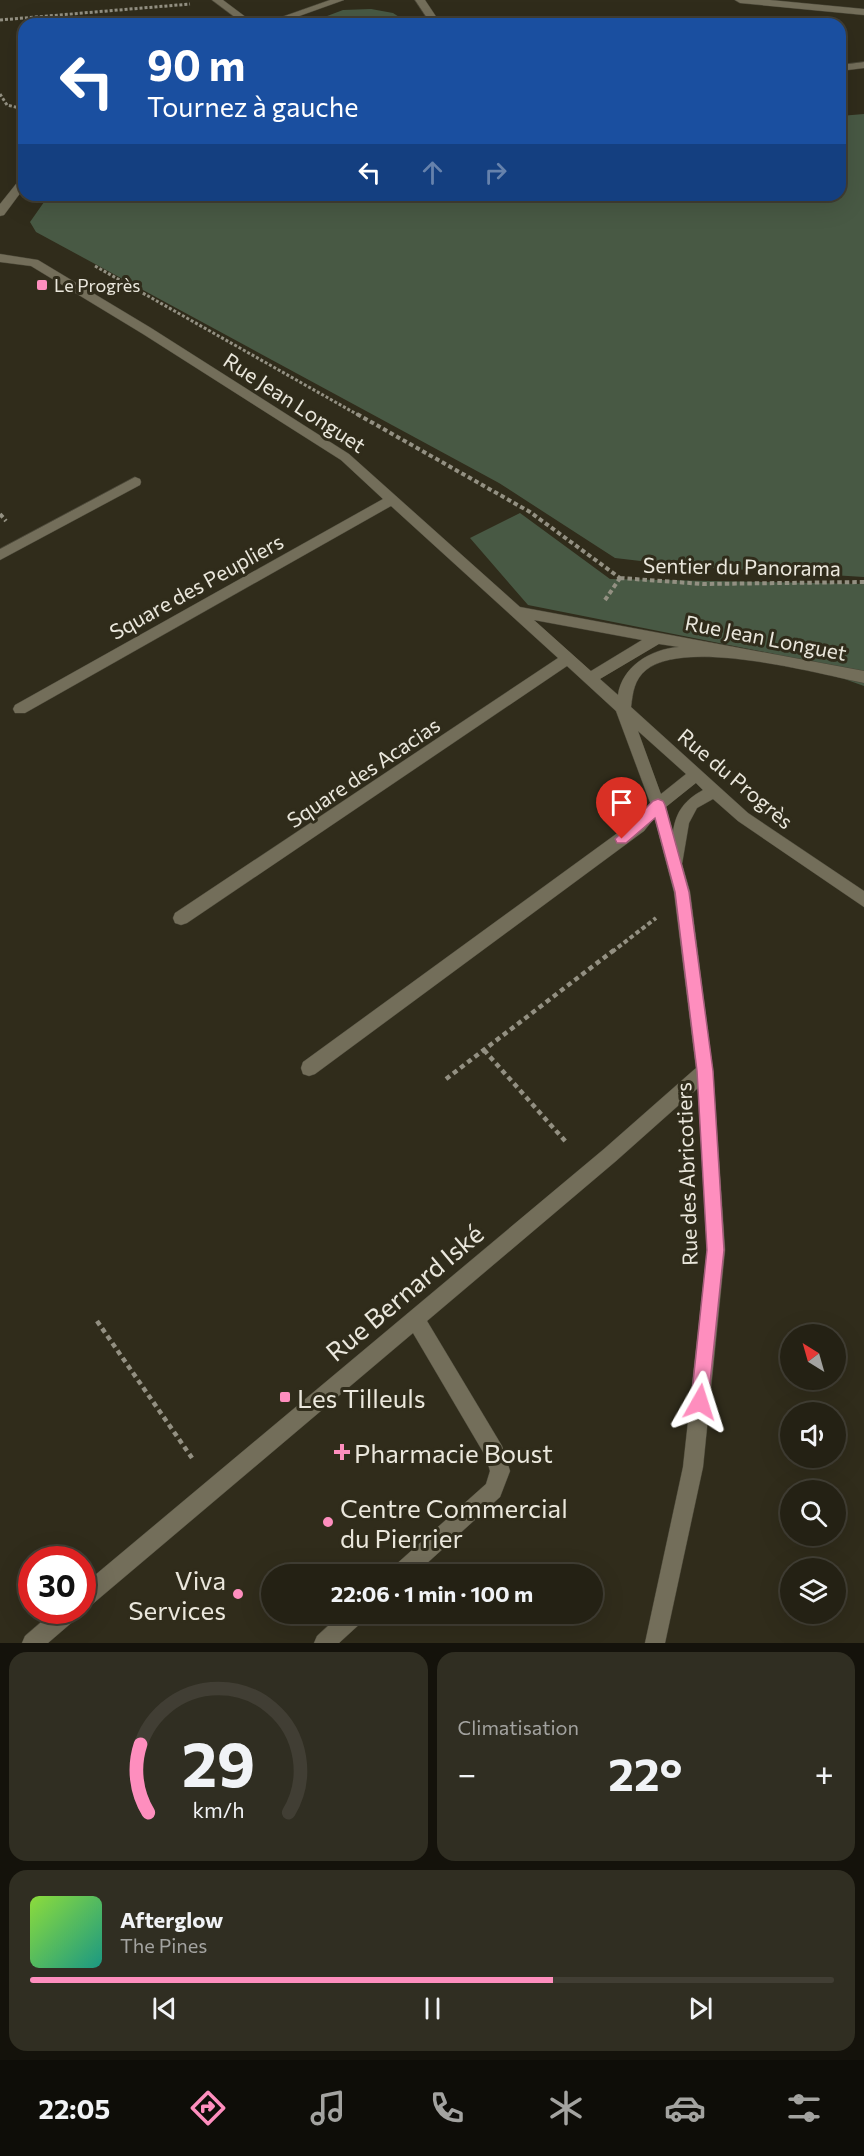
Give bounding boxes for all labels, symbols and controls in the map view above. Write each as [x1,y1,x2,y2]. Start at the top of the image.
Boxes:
text: 90 m [147,38,246,90]
icon: left [48,42,126,120]
text: Tournez à gauche [147,90,358,123]
icon: left [353,156,386,189]
icon: ahead [416,156,449,189]
icon: right [479,156,512,189]
place label: Le Progrès [54,274,141,296]
marker: Le Progrès [35,278,49,292]
street label: Rue Jean Longuet [219,347,371,457]
street label: Square des Peupliers [105,528,287,644]
street label: Sentier du Panorama [643,552,841,580]
street label: Rue Jean Longuet [683,609,849,665]
street label: Square des Acacias [282,712,444,832]
street label: Rue du Progrès [673,723,799,833]
pin [596,777,647,839]
icon: arrive [605,786,638,819]
street label: Rue des Abricotiers [670,1082,702,1266]
street label: Rue Bernard Iské [319,1217,489,1367]
north arrow [780,1324,846,1390]
map controls [780,1324,846,1624]
position arrow [668,1370,732,1434]
place label: Les Tilleuls [297,1382,426,1413]
marker: Les Tilleuls [278,1390,292,1404]
button: sound [780,1402,846,1468]
place label: Pharmacie Boust [354,1437,553,1468]
marker: Pharmacie Boust [335,1445,349,1459]
button: search [780,1480,846,1546]
place label: Centre Commercial du Pierrier [340,1492,568,1553]
marker: Centre Commercial du Pierrier [321,1515,335,1529]
speed limit sign: 30 [18,1546,96,1624]
button: layers [780,1558,846,1624]
place label: Viva Services [128,1564,226,1625]
text: 22:06 · 1 min · 100 m [331,1580,533,1607]
marker: Viva Services [231,1587,245,1601]
text: Climatisation [458,1715,579,1739]
text: 29 [181,1724,255,1800]
text: 22° [608,1745,682,1800]
text: − [458,1752,476,1793]
text: + [815,1752,834,1793]
text: km/h [192,1797,244,1823]
text: Afterglow [120,1906,223,1933]
text: The Pines [120,1933,207,1957]
icon: previous [148,1992,181,2025]
icon: pause [416,1992,449,2025]
icon: next [684,1992,717,2025]
icon: directions [187,2087,229,2129]
icon: music [307,2087,349,2129]
icon: phone [426,2087,468,2129]
icon: climate [545,2087,587,2129]
icon: car [664,2087,706,2129]
icon: filters [783,2087,825,2129]
text: 22:05 [39,2092,110,2125]

